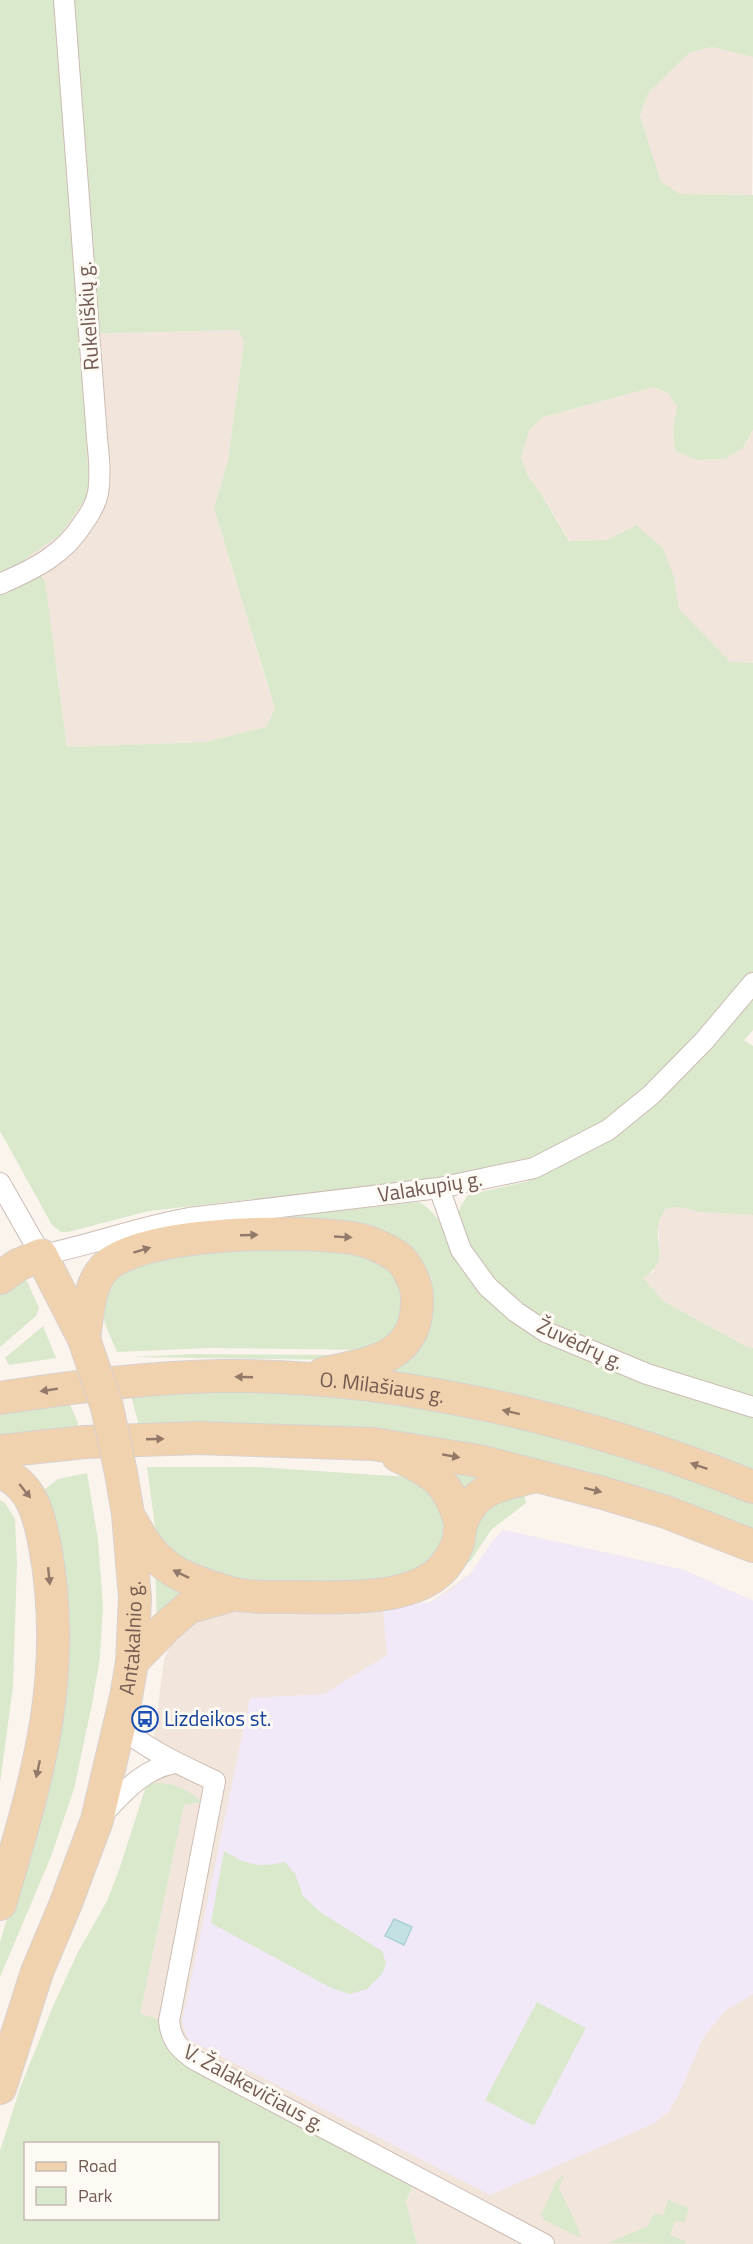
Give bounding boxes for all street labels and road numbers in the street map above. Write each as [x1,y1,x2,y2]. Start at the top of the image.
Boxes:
street label: Rukeliškių g. [67,260,107,372]
street label: Valakupių g. [375,1162,484,1210]
street label: Žuvėdrų g. [532,1309,629,1377]
street label: O. Milašiaus g. [318,1363,448,1411]
street label: Antakalnio g. [110,1580,150,1697]
street label: V. Žalakevičiaus g. [178,2035,331,2139]

